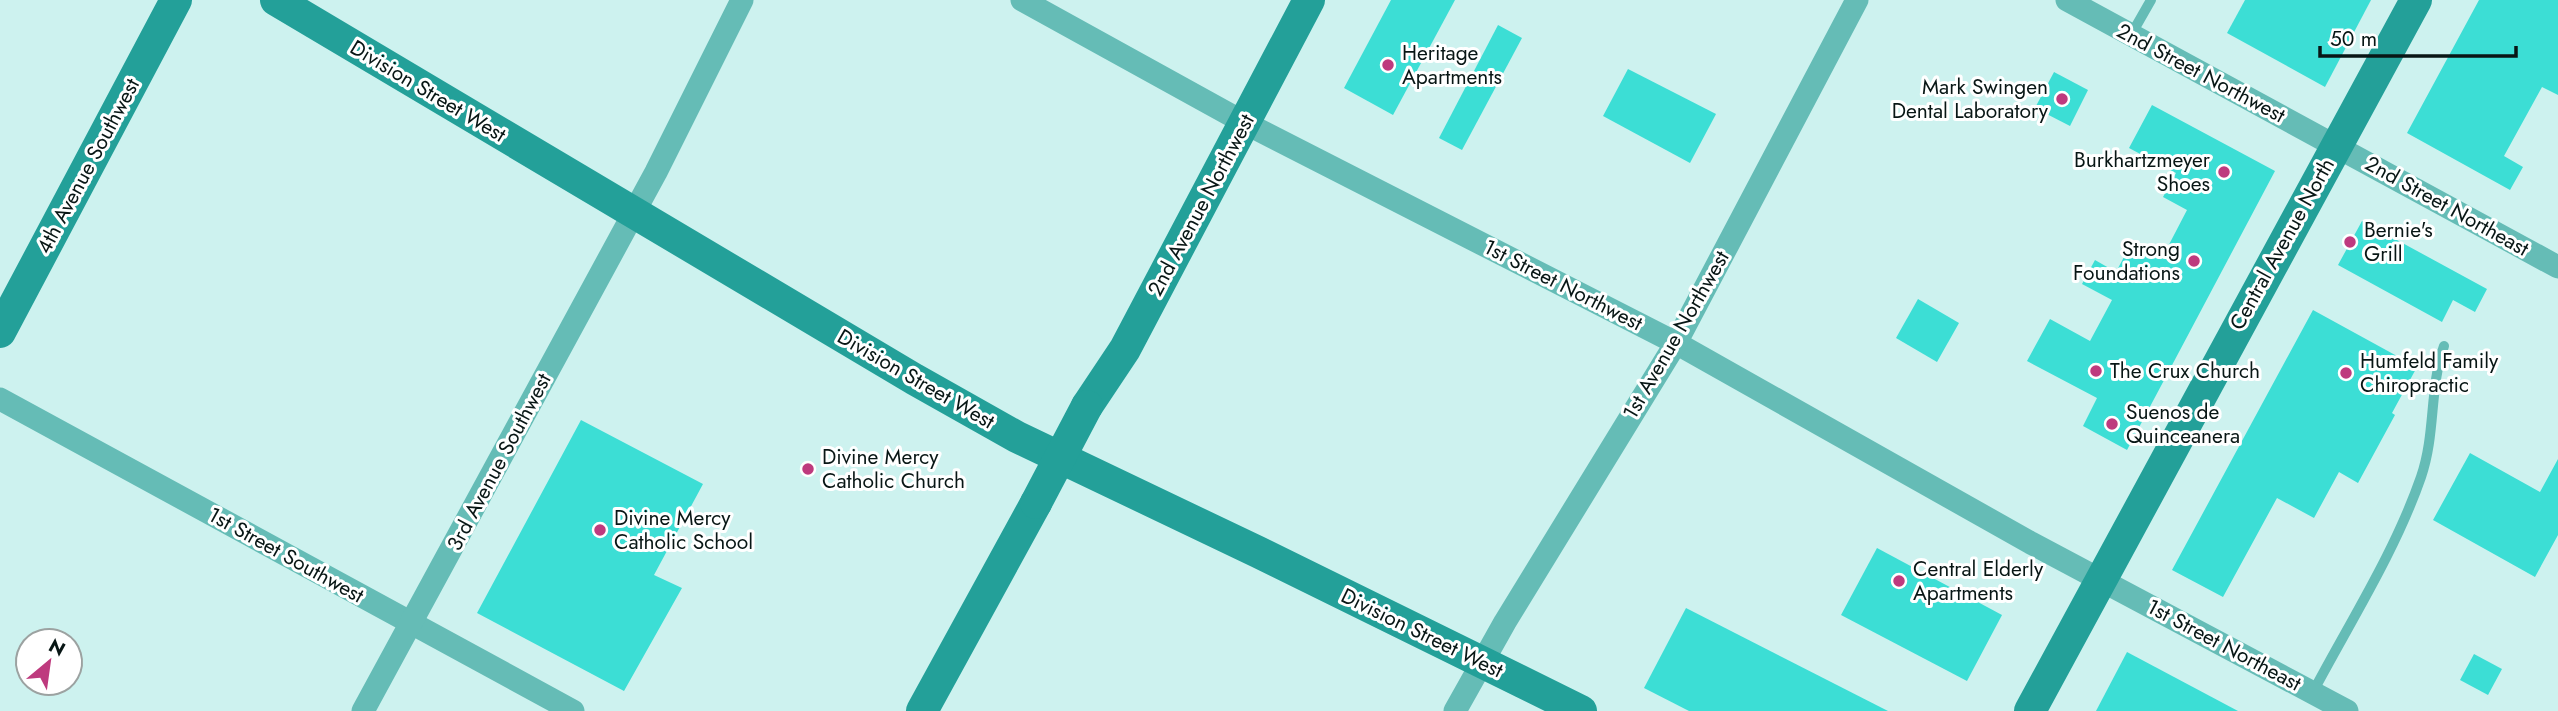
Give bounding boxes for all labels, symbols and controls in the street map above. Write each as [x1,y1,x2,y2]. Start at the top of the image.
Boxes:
scale bar [2320,14,2516,58]
street label: 2nd Street Northwest [2111,16,2291,130]
text: 50 m [2330,24,2377,54]
street label: Division Street West [344,33,512,149]
place label: Heritage Apartments [1402,38,1502,92]
marker: Heritage Apartments [1380,57,1396,73]
place label: Mark Swingen Dental Laboratory [1892,72,2049,126]
street label: 4th Avenue Southwest [29,73,147,259]
marker: Mark Swingen Dental Laboratory [2054,91,2070,107]
street label: 2nd Avenue Northwest [1140,109,1262,301]
place label: Burkhartzmeyer Shoes [2074,145,2211,199]
street label: 2nd Street Northeast [2360,149,2534,263]
street label: Central Avenue North [2222,153,2342,335]
marker: Burkhartzmeyer Shoes [2216,164,2232,180]
place label: Bernie's Grill [2364,215,2433,269]
street label: 1st Street Northwest [1478,232,1648,338]
place label: Strong Foundations [2073,234,2180,288]
marker: Bernie's Grill [2342,234,2358,250]
street label: 1st Avenue Northwest [1615,245,1737,425]
marker: Strong Foundations [2186,253,2202,269]
street label: Division Street West [832,322,1000,436]
place label: Humfeld Family Chiropractic [2360,346,2499,400]
place label: The Crux Church [2110,356,2260,386]
marker: The Crux Church [2088,363,2104,379]
marker: Humfeld Family Chiropractic [2338,365,2354,381]
street label: 3rd Avenue Southwest [440,368,558,556]
place label: Suenos de Quinceanera [2126,397,2240,451]
marker: Suenos de Quinceanera [2104,416,2120,432]
place label: Divine Mercy Catholic Church [822,442,965,496]
marker: Divine Mercy Catholic Church [800,461,816,477]
street label: 1st Street Southwest [203,500,369,610]
place label: Divine Mercy Catholic School [614,503,753,557]
marker: Divine Mercy Catholic School [592,522,608,538]
place label: Central Elderly Apartments [1913,554,2044,608]
marker: Central Elderly Apartments [1891,573,1907,589]
street label: Division Street West [1336,581,1508,685]
street label: 1st Street Northeast [2141,592,2307,698]
north arrow [14,627,84,697]
text: N [44,632,70,663]

